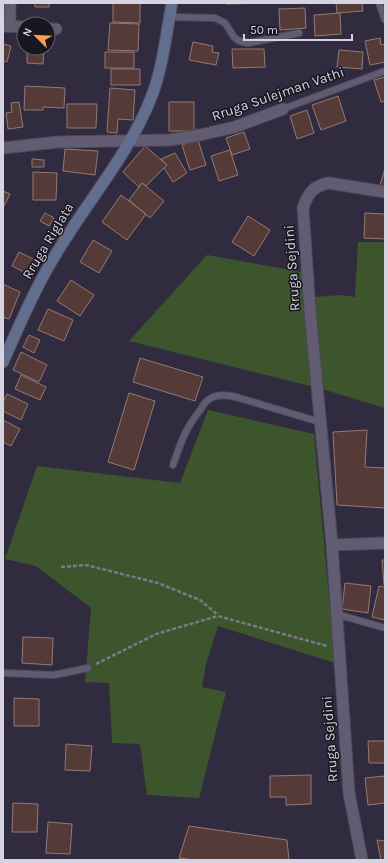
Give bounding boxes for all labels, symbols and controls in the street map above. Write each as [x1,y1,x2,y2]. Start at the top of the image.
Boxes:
north arrow [16,16,56,56]
scale bar [244,16,352,42]
text: 50 m [250,23,278,37]
text: N [20,26,35,38]
street label: Rruga Sulejman Vathi [209,63,347,125]
street label: Rruga Riglata [18,200,78,282]
street label: Rruga Sejdini [281,224,303,312]
street label: Rruga Sejdini [319,695,341,783]

